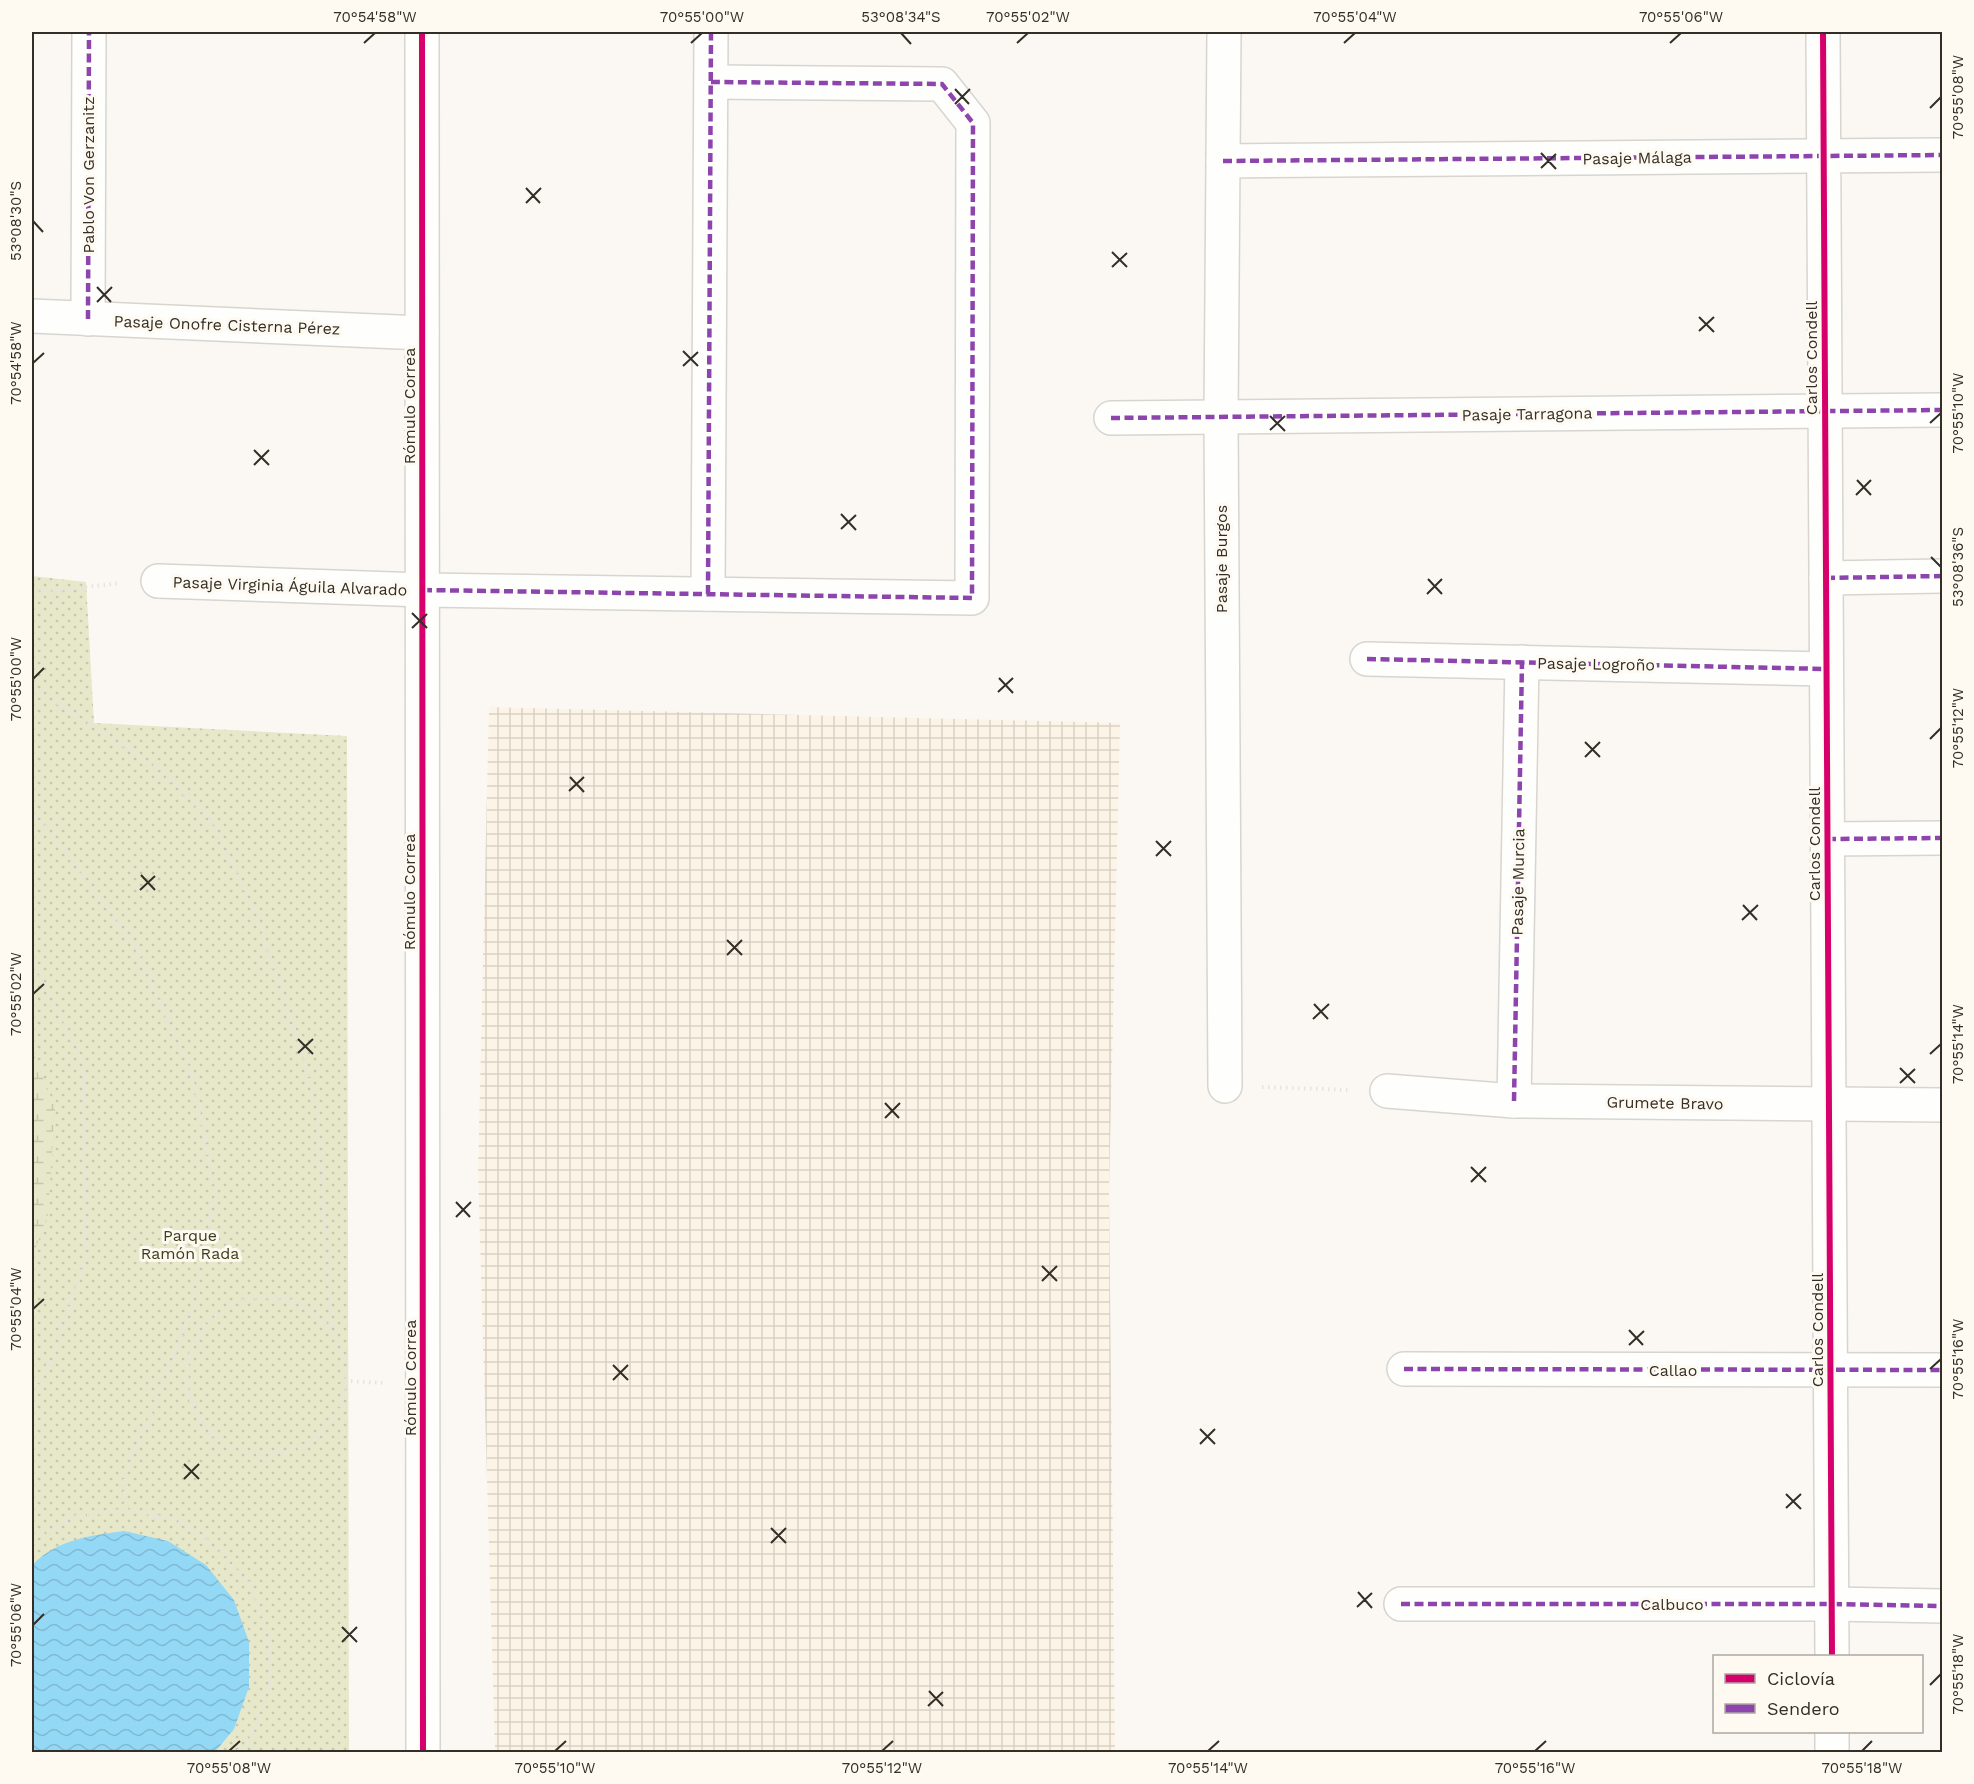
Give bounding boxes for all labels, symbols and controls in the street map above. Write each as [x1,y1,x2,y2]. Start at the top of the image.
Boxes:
text: 70°54'58"W [333,8,417,26]
text: 70°55'00"W [660,8,744,26]
text: 53°08'34"S [861,8,941,26]
text: 70°55'02"W [986,8,1070,26]
text: 70°55'04"W [1313,8,1397,26]
text: 70°55'06"W [1639,8,1723,26]
text: 70°55'08"W [1949,55,1967,139]
street label: Pablo Von Gerzanitz [79,96,98,254]
street label: Pasaje Málaga [1582,148,1692,168]
text: 53°08'30"S [7,181,25,261]
street label: Carlos Condell [1802,301,1821,415]
street label: Pasaje Onofre Cisterna Pérez [113,312,341,338]
text: 70°54'58"W [7,321,25,405]
street label: Rómulo Correa [400,348,419,464]
text: 70°55'10"W [1949,373,1967,453]
street label: Pasaje Tarragona [1461,403,1593,425]
street label: Pasaje Burgos [1212,505,1231,613]
text: 53°08'36"S [1949,527,1967,607]
street label: Pasaje Virginia Águila Alvarado [172,572,408,600]
text: 70°55'00"W [7,637,25,721]
street label: Pasaje Logroño [1537,653,1655,675]
text: 70°55'12"W [1949,688,1967,768]
street label: Carlos Condell [1805,787,1824,901]
street label: Pasaje Murcia [1508,828,1528,936]
street label: Rómulo Correa [400,834,419,950]
text: 70°55'02"W [7,952,25,1036]
text: 70°55'14"W [1949,1004,1967,1084]
street label: Grumete Bravo [1606,1092,1724,1114]
park label: Parque Ramón Rada [141,1226,239,1263]
text: 70°55'04"W [7,1267,25,1351]
street label: Carlos Condell [1808,1273,1827,1387]
text: 70°55'16"W [1949,1319,1967,1399]
street label: Rómulo Correa [401,1320,420,1436]
street label: Callao [1649,1361,1697,1380]
text: 70°55'06"W [7,1583,25,1667]
street label: Calbuco [1640,1595,1704,1614]
text: 70°55'18"W [1949,1634,1967,1714]
legend [1713,1655,1923,1733]
text: Ciclovía [1767,1668,1835,1689]
text: Sendero [1767,1698,1840,1719]
text: 70°55'08"W [187,1759,271,1777]
text: 70°55'10"W [515,1759,595,1777]
text: 70°55'12"W [842,1759,922,1777]
text: 70°55'14"W [1168,1759,1248,1777]
text: 70°55'16"W [1495,1759,1575,1777]
text: 70°55'18"W [1822,1759,1902,1777]

